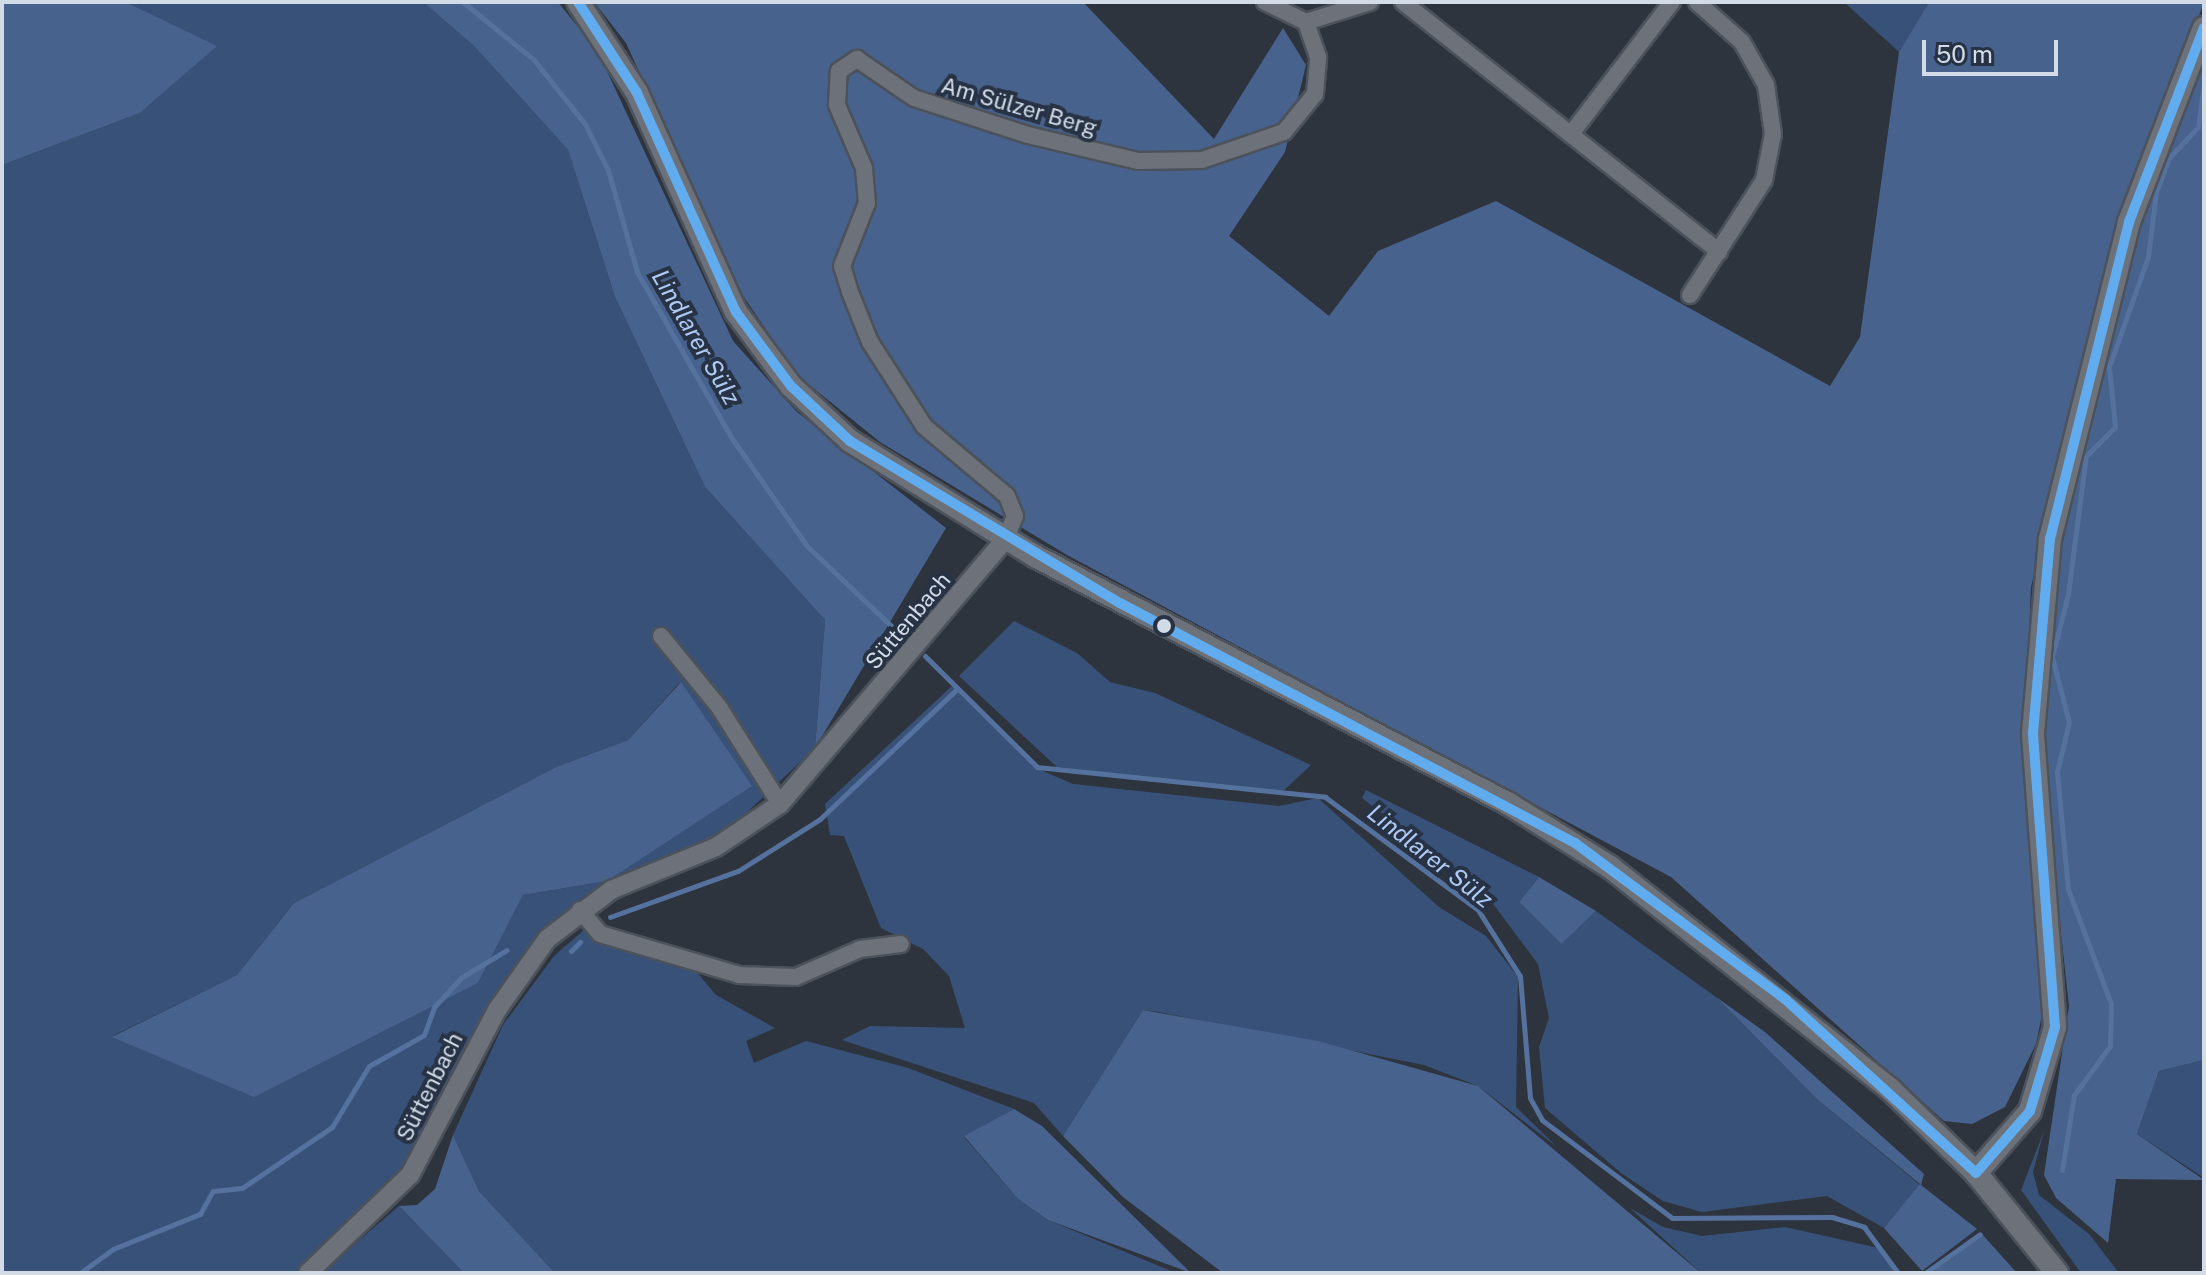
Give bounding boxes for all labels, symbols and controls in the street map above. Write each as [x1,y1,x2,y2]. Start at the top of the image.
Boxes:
scale bar [1926,24,2062,74]
text: 50 m [1936,40,1993,68]
street label: Am Sülzer Berg [938,72,1100,142]
water label: Lindlarer Sülz [646,264,746,410]
street label: Süttenbach [860,567,956,675]
unlabelled marker [1156,618,1172,634]
water label: Lindlarer Sülz [1362,798,1498,914]
street label: Süttenbach [391,1028,469,1146]

